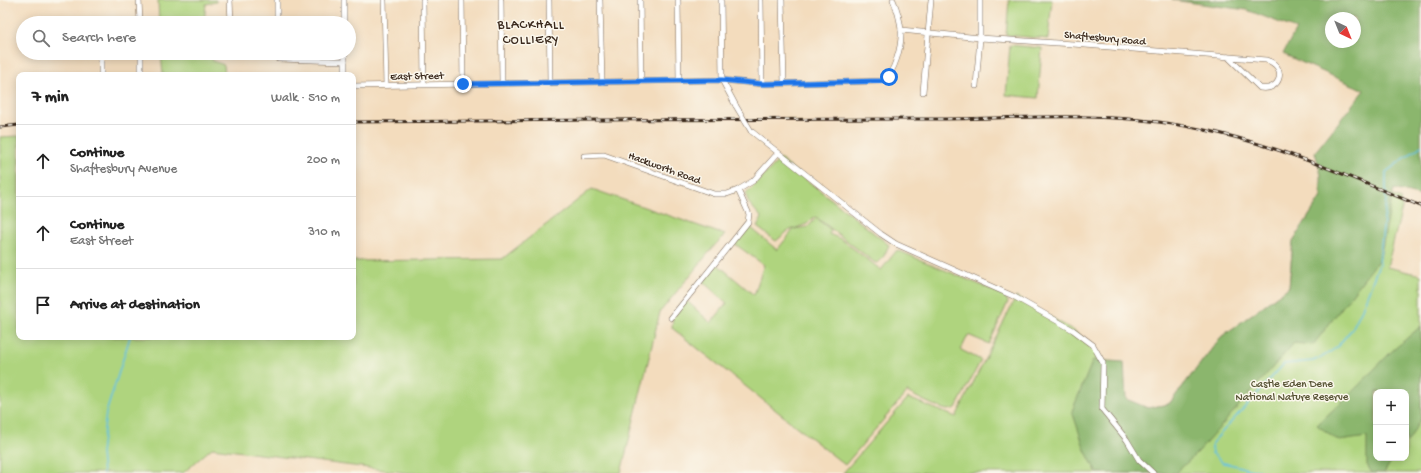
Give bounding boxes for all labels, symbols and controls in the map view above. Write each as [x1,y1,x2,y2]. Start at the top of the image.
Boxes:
north arrow [1325,12,1361,48]
search box [16,16,356,60]
district label: BLACKHALL COLLIERY [497,18,565,48]
icon: search [30,27,52,49]
street label: Shaftesbury Road [1064,28,1148,49]
text: Search here [62,29,136,47]
route start [880,68,898,86]
street label: East Street [390,71,445,83]
route end [454,75,472,93]
text: 7 min [32,88,69,108]
text: Walk · 510 m [271,91,340,106]
text: Continue [70,144,124,162]
icon: ahead [32,150,54,172]
street label: Hackworth Road [626,150,704,188]
text: 200 m [307,153,340,168]
text: Shaftesbury Avenue [70,162,177,177]
text: Continue [70,216,124,234]
icon: ahead [32,222,54,244]
text: 310 m [308,225,340,240]
text: East Street [70,234,133,249]
icon: arrive [32,294,54,316]
text: Arrive at destination [70,296,200,314]
park label: Castle Eden Dene National Nature Reserve [1236,379,1349,404]
map controls [1373,389,1409,461]
button: + [1373,389,1409,425]
button: − [1373,425,1409,461]

